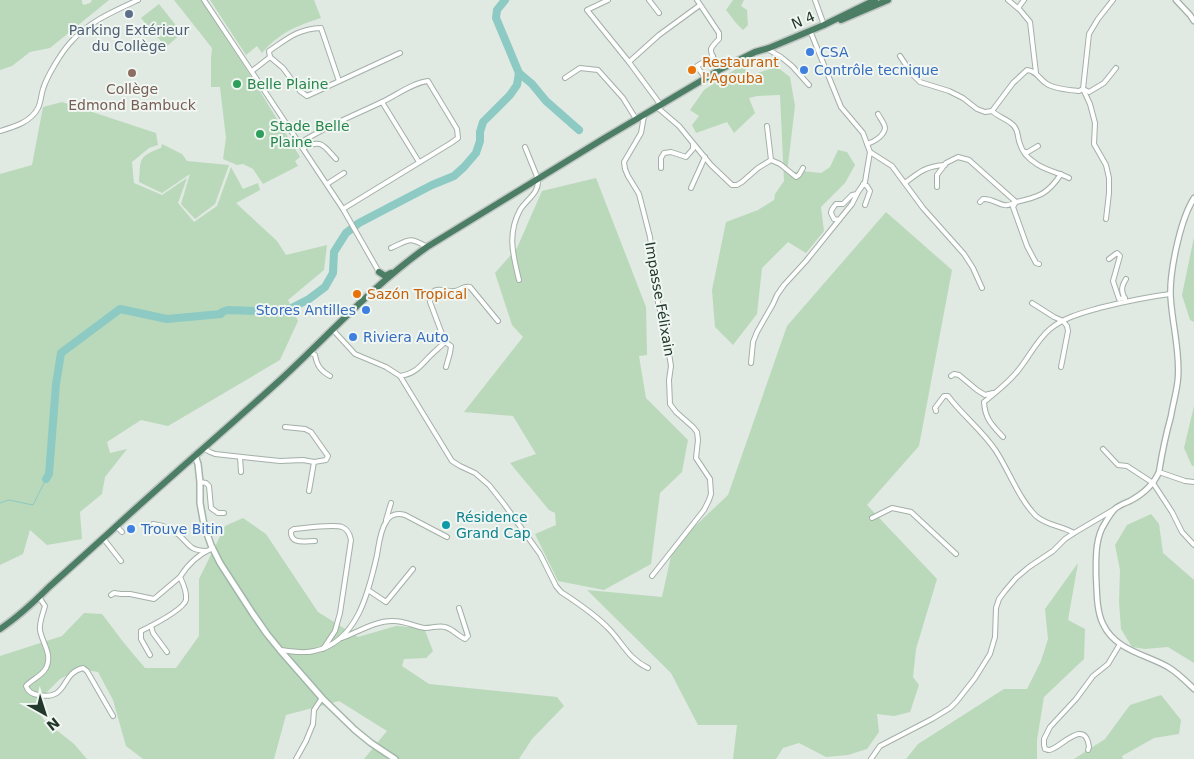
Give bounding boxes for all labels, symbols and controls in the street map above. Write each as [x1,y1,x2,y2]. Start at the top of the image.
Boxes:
marker: Parking Extérieur du Collège [123,8,135,20]
street label: N 4 [789,8,817,32]
place label: Parking Extérieur du Collège [69,22,189,54]
place label: CSA [820,44,849,60]
marker: CSA [804,46,816,58]
place label: Restaurant l'Agouba [702,54,779,86]
place label: Contrôle tecnique [814,62,939,78]
marker: Restaurant l'Agouba [686,64,698,76]
marker: Contrôle tecnique [798,64,810,76]
marker: Collège Edmond Bambuck [126,67,138,79]
place label: Belle Plaine [247,76,328,92]
marker: Belle Plaine [231,78,243,90]
place label: Collège Edmond Bambuck [68,81,197,113]
place label: Stade Belle Plaine [270,118,350,150]
marker: Stade Belle Plaine [254,128,266,140]
street label: Impasse Félixain [642,240,678,358]
place label: Sazón Tropical [367,286,467,302]
marker: Sazón Tropical [351,288,363,300]
place label: Stores Antilles [256,302,356,318]
marker: Stores Antilles [360,304,372,316]
place label: Riviera Auto [363,329,449,345]
marker: Riviera Auto [347,331,359,343]
place label: Résidence Grand Cap [456,509,531,541]
marker: Résidence Grand Cap [440,519,452,531]
place label: Trouve Bitin [140,521,223,537]
marker: Trouve Bitin [125,523,137,535]
north arrow [20,689,70,739]
text: N [44,714,63,734]

